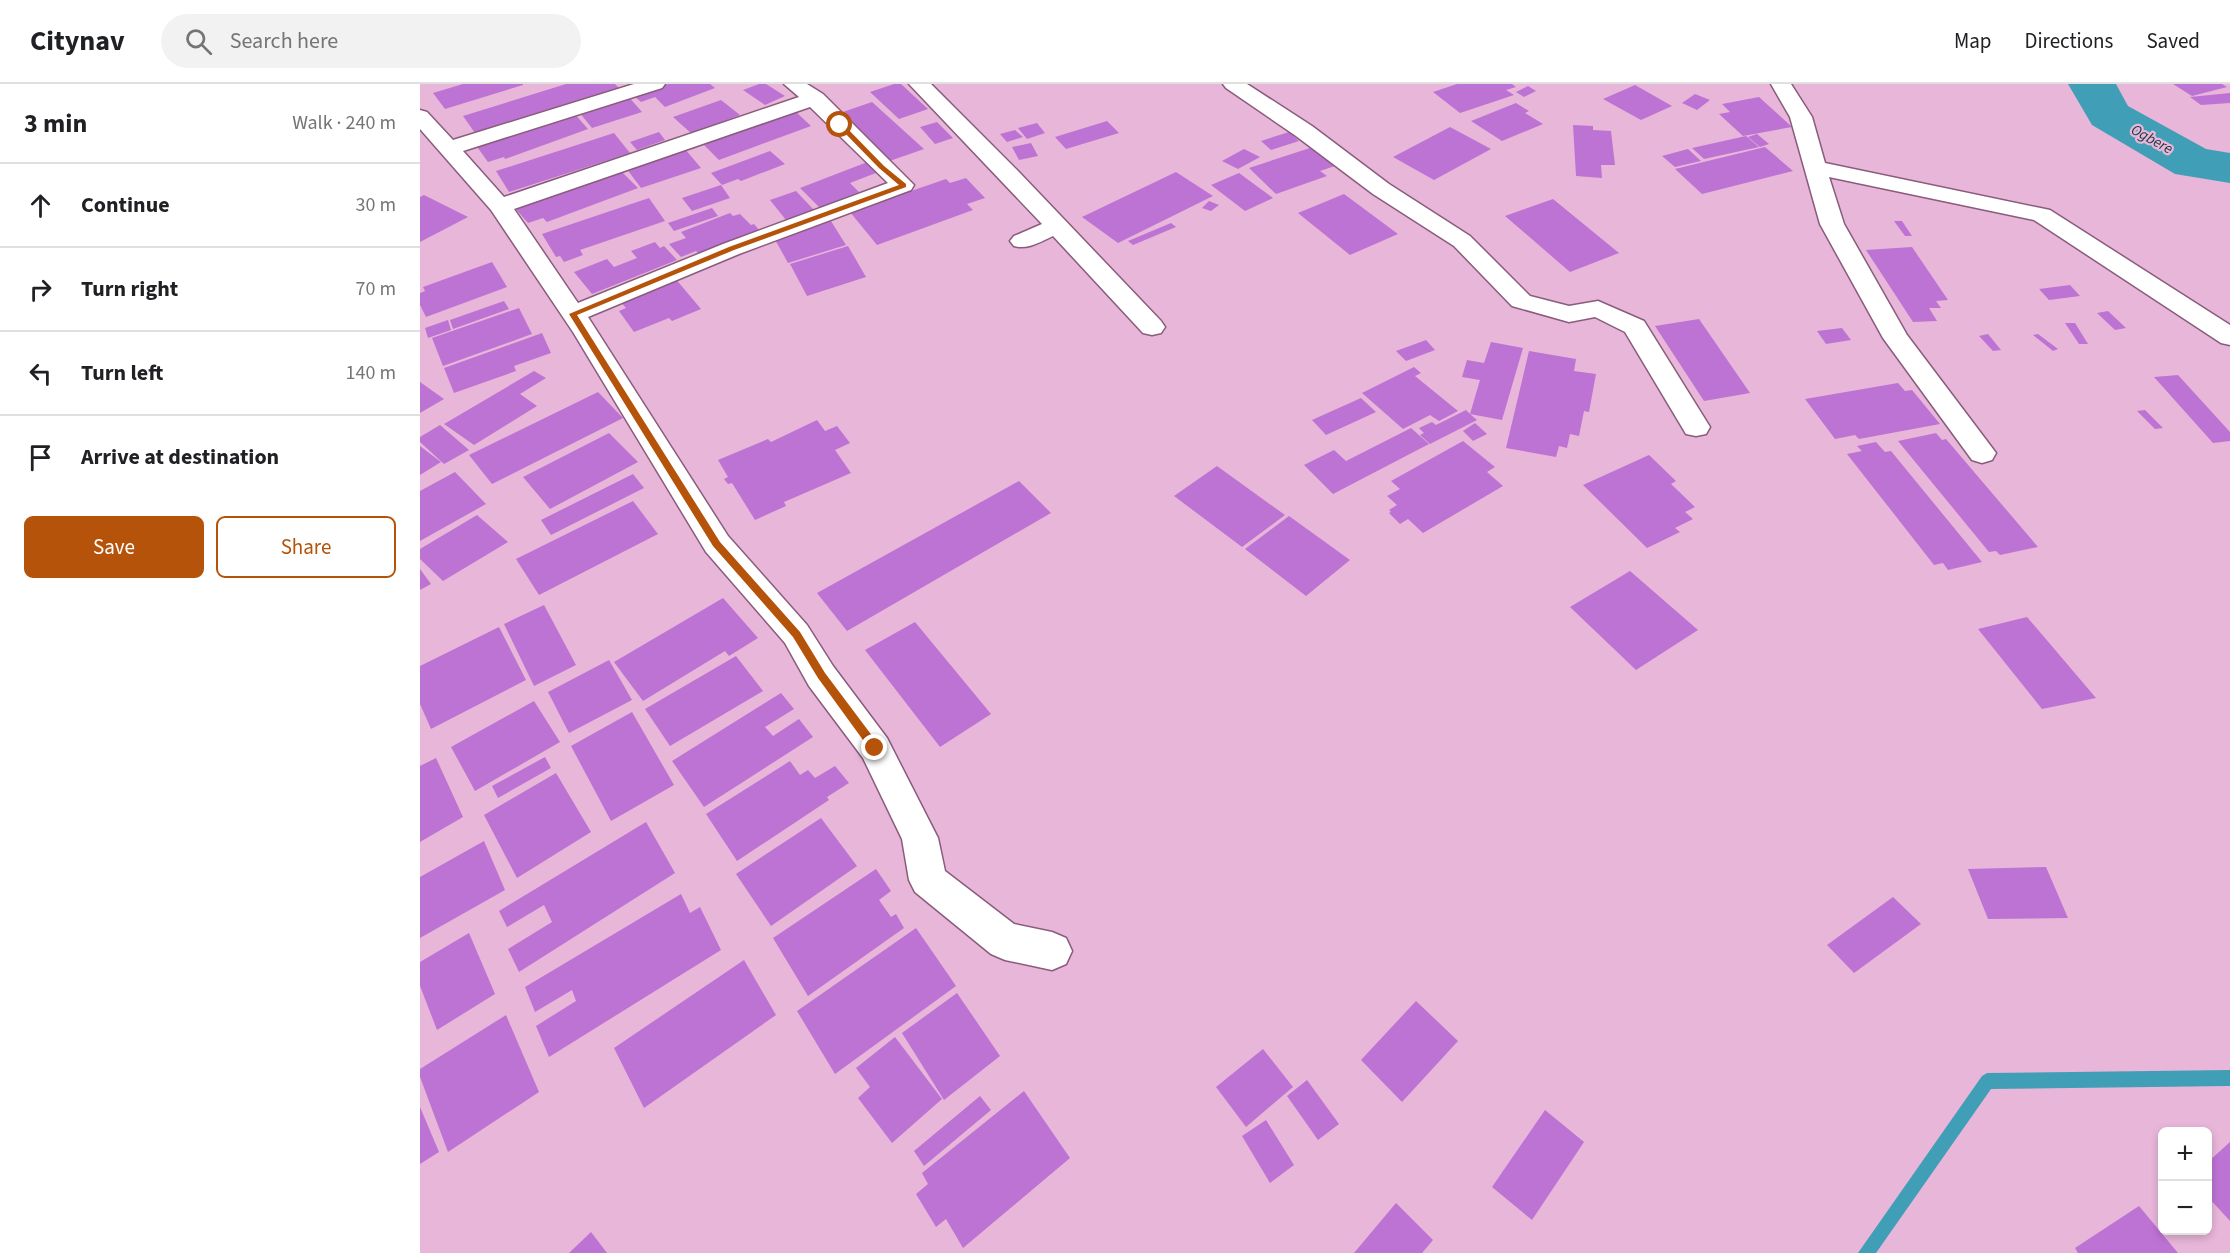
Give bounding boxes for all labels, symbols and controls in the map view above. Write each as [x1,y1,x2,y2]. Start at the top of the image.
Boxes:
search box [161,14,581,68]
text: Citynav [30,21,125,61]
icon: search [182,25,215,58]
text: Search here [230,25,338,57]
text: Map [1954,26,1992,56]
text: Directions [2025,26,2113,56]
text: Saved [2146,26,2200,56]
text: 3 min [24,105,87,142]
text: Walk · 240 m [292,109,396,137]
route start [826,111,852,137]
water label: Ogbere [2127,119,2176,159]
icon: ahead [24,189,57,222]
text: Continue [81,189,170,221]
text: 30 m [356,191,396,219]
icon: right [24,273,57,306]
text: Turn right [81,273,178,305]
text: 70 m [356,275,396,303]
icon: left [24,357,57,390]
text: Turn left [81,357,163,389]
text: 140 m [346,359,396,387]
icon: arrive [24,441,57,474]
text: Arrive at destination [81,441,279,473]
button: Save [24,516,204,578]
button: Share [216,516,396,578]
route end [861,734,887,760]
map controls [2158,1127,2212,1235]
button: + [2158,1127,2212,1181]
button: − [2158,1181,2212,1235]

